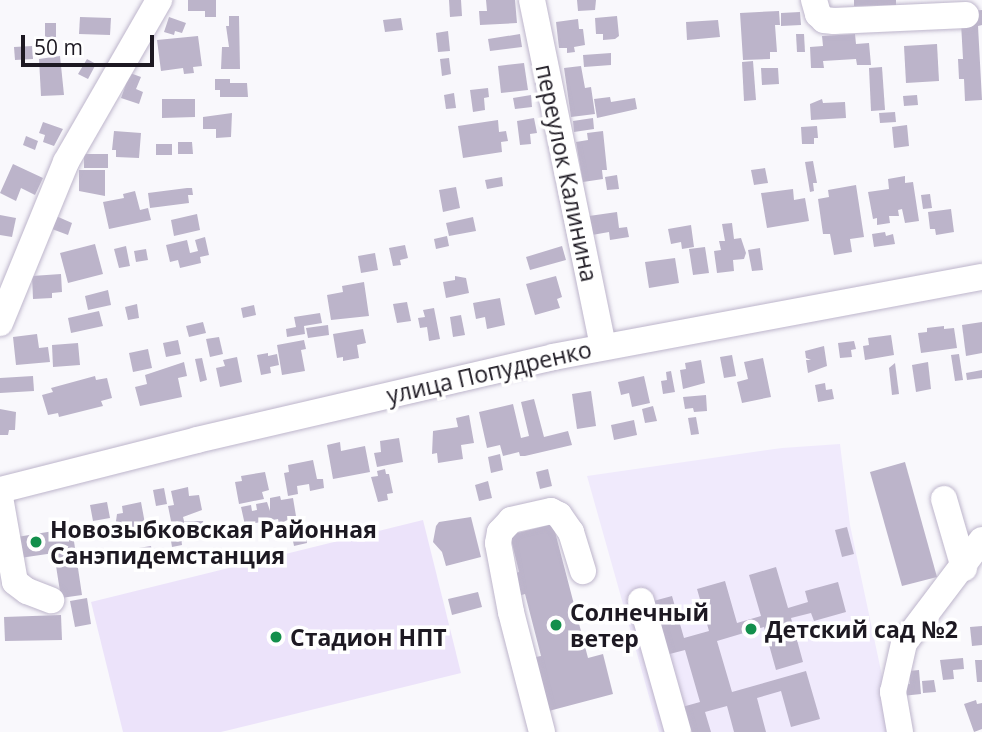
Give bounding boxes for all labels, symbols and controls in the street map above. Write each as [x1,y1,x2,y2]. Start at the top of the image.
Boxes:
scale bar [24,21,158,65]
text: 50 m [34,33,83,61]
street label: переулок Калинина [530,62,604,284]
street label: улица Попудренко [384,335,594,409]
place label: Новозыбковская Районная Санэпидемстанция [50,515,377,569]
marker: Новозыбковская Районная Санэпидемстанция [28,534,44,550]
place label: Солнечный ветер [570,598,709,652]
place label: Детский сад №2 [765,615,958,643]
marker: Солнечный ветер [548,617,564,633]
marker: Детский сад №2 [743,621,759,637]
place label: Стадион НПТ [290,623,447,651]
marker: Стадион НПТ [268,629,284,645]

